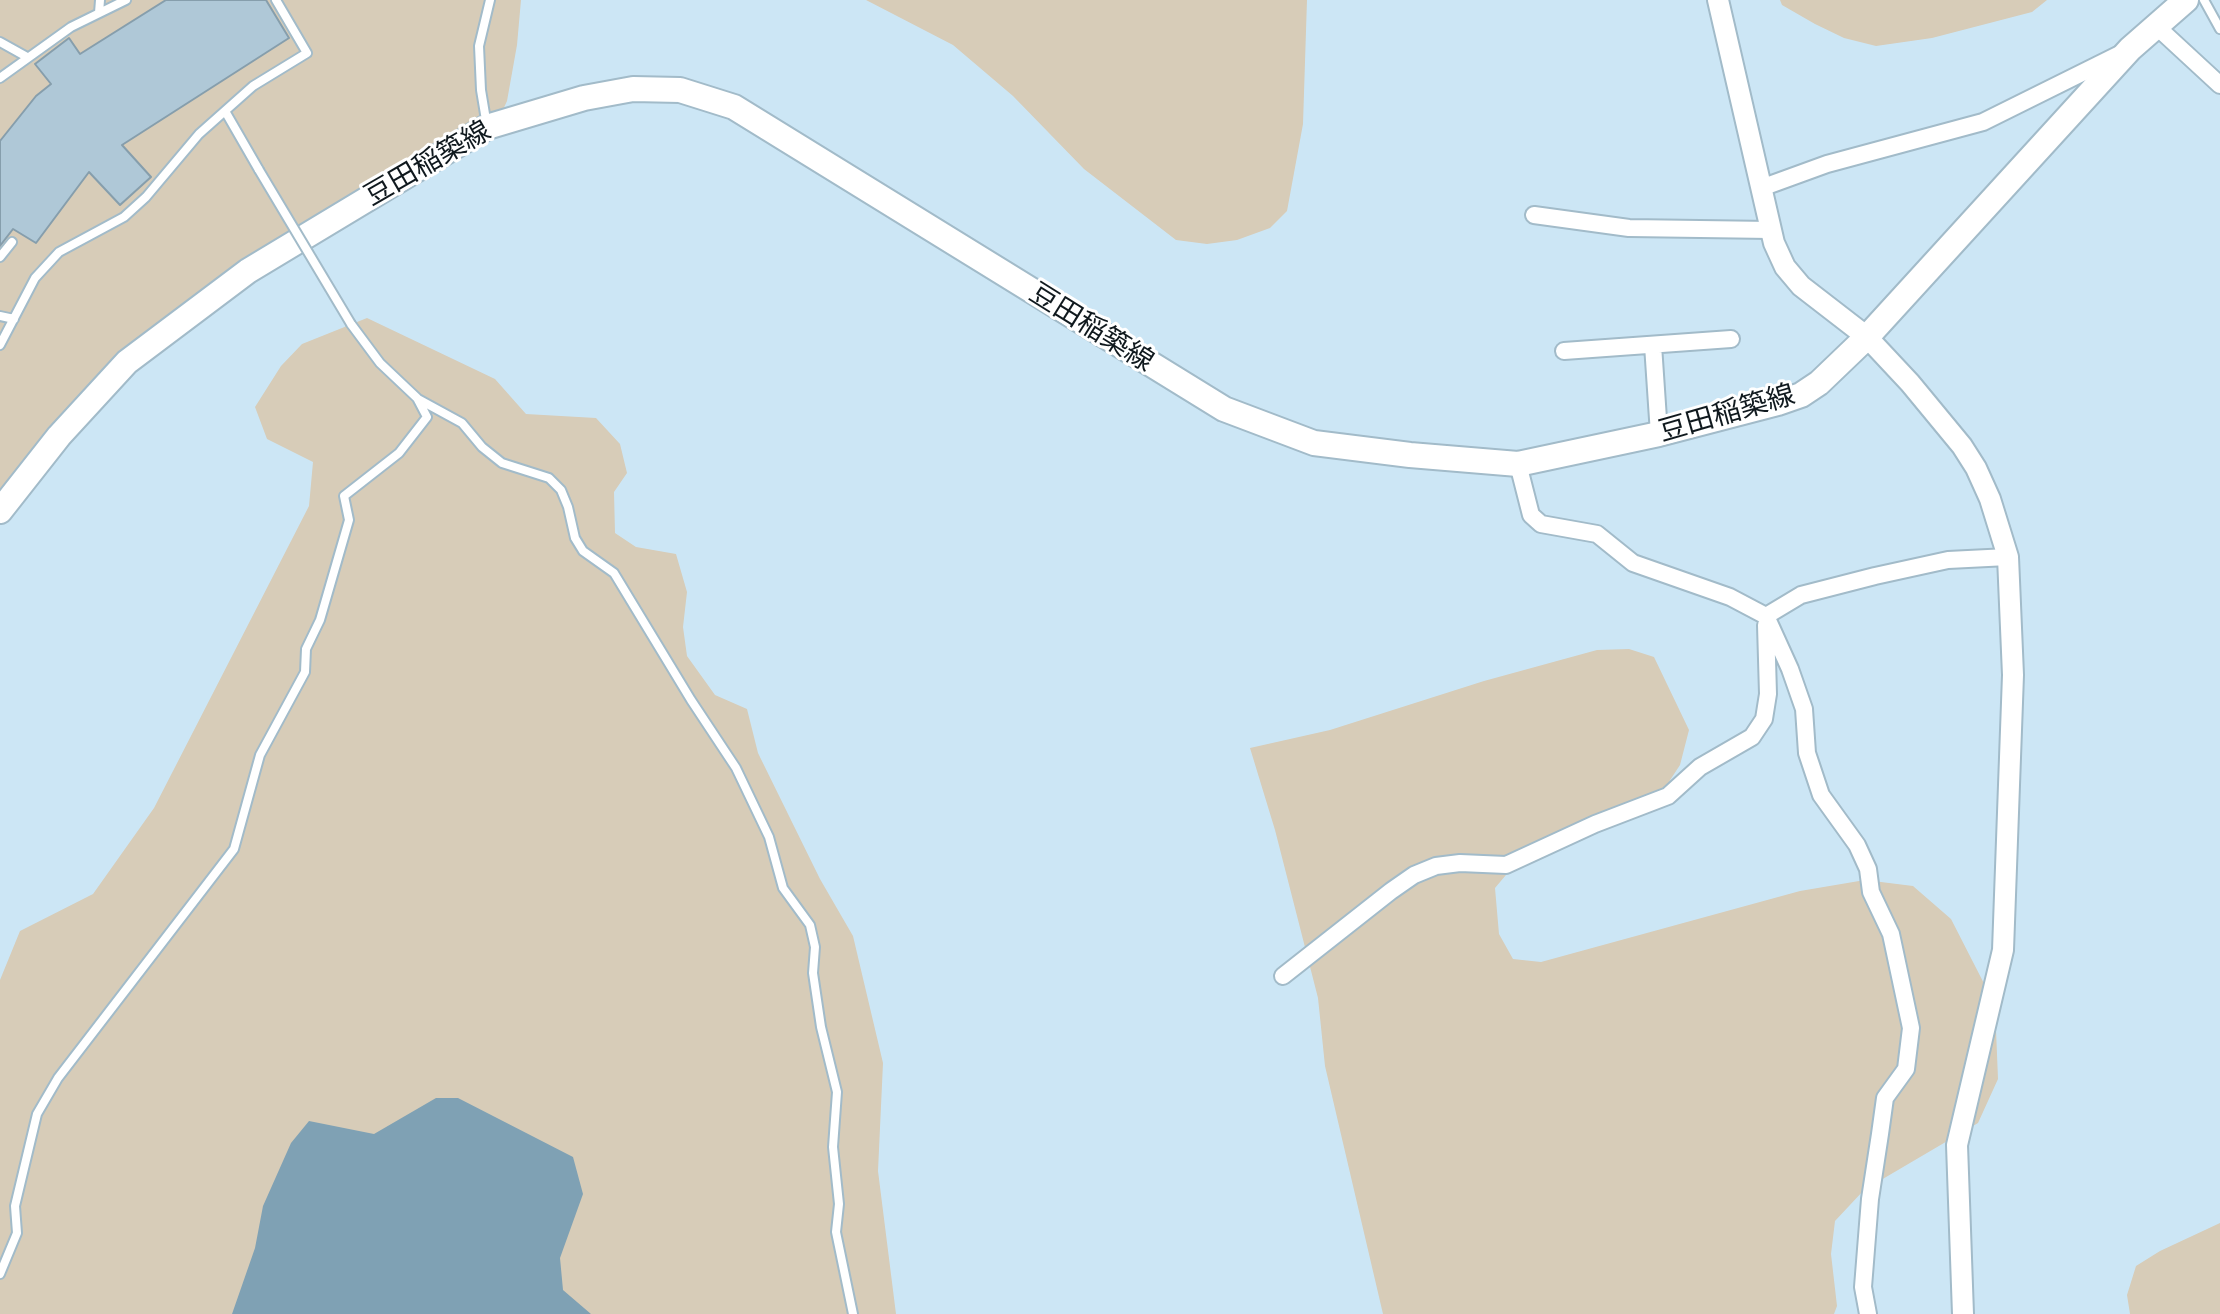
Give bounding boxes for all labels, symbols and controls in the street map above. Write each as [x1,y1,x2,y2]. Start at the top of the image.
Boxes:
street label: 豆田稲築線 [359,114,497,214]
street label: 豆田稲築線 [1023,277,1159,379]
street label: 豆田稲築線 [1655,379,1799,449]

